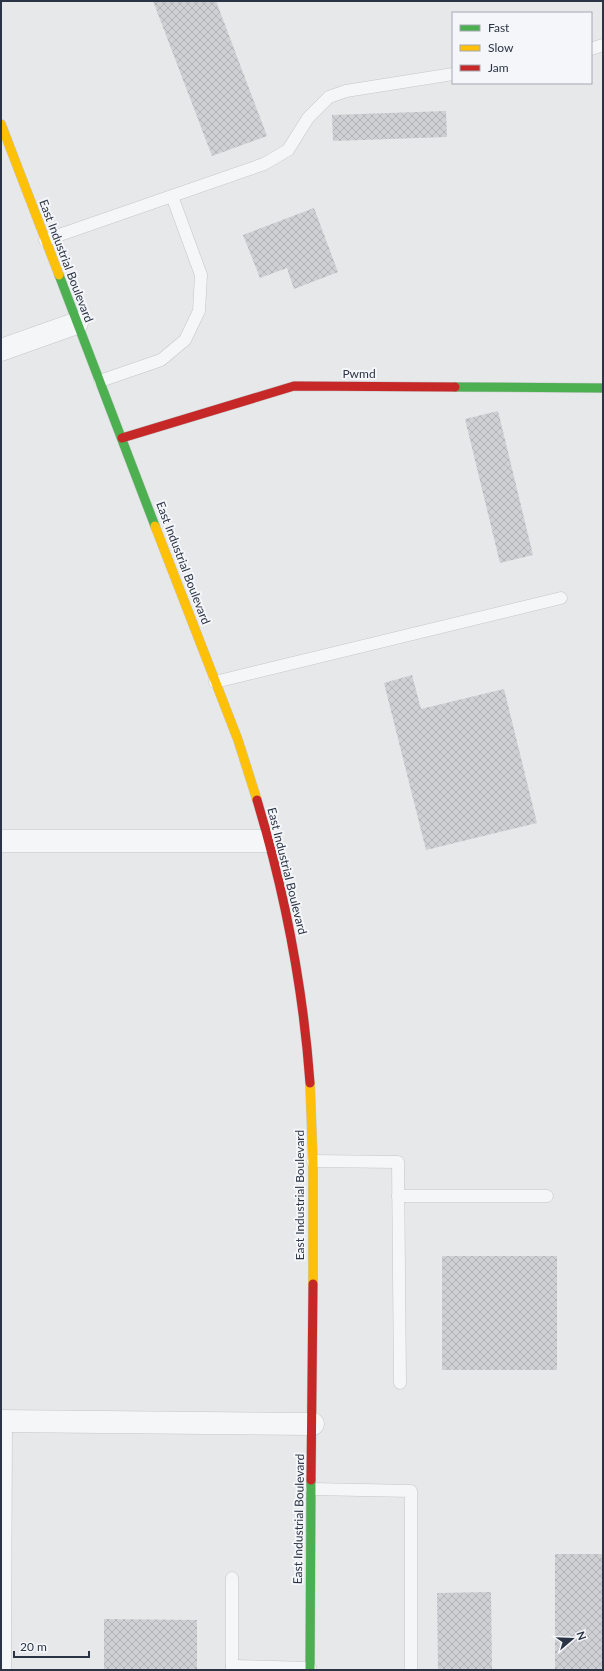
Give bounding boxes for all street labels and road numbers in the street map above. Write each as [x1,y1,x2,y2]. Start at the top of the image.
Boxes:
street label: East Industrial Boulevard [36,197,97,324]
street label: Pwmd [342,366,376,381]
street label: East Industrial Boulevard [153,499,214,626]
street label: East Industrial Boulevard [264,806,311,936]
street label: East Industrial Boulevard [292,1130,307,1260]
street label: East Industrial Boulevard [290,1454,307,1584]

